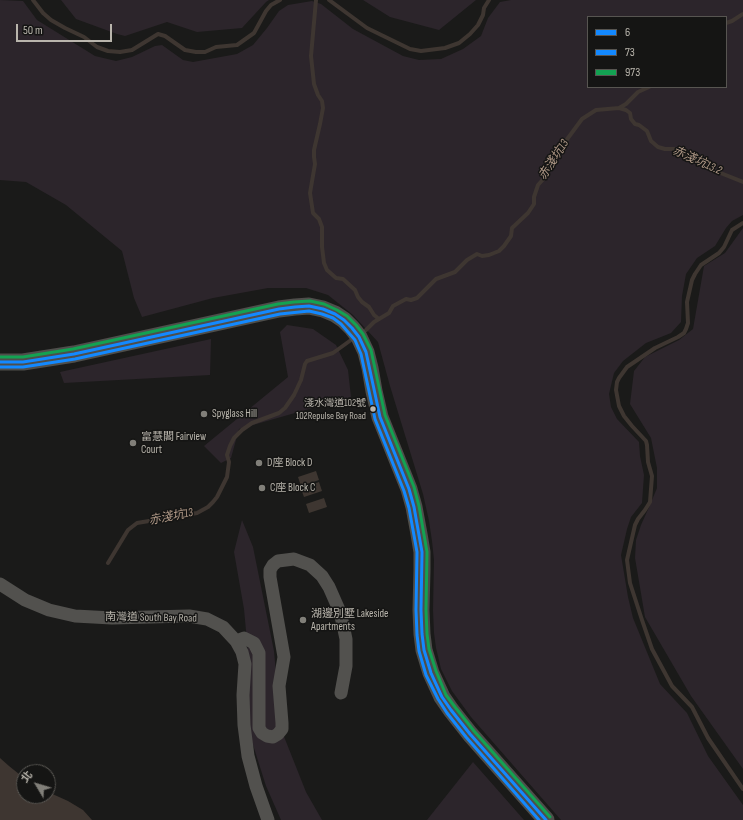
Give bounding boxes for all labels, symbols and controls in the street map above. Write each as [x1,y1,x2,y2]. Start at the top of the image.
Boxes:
scale bar [18,16,114,42]
legend [587,16,727,88]
text: 50 m [23,23,43,38]
text: 6 [625,25,630,40]
text: 73 [625,45,635,60]
text: 973 [625,65,640,80]
water label: 赤淺坑13 [536,137,572,183]
water label: 赤淺坑13.2 [670,144,724,178]
place label: 淺水灣道102號 102Repulse Bay Road [296,397,366,420]
marker: 淺水灣道102號 102Repulse Bay Road [368,404,378,414]
place label: Spyglass Hill [212,407,257,421]
marker: Spyglass Hill [199,409,209,419]
place label: 富慧閣 Fairview Court [141,430,206,456]
marker: 富慧閣 Fairview Court [128,438,138,448]
place label: D座 Block D [267,456,312,470]
marker: D座 Block D [254,458,264,468]
place label: C座 Block C [270,481,315,495]
marker: C座 Block C [257,483,267,493]
water label: 赤淺坑13 [148,506,194,528]
place label: 湖邊別墅 Lakeside Apartments [311,607,389,633]
street label: 南灣道 South Bay Road [105,611,197,625]
marker: 湖邊別墅 Lakeside Apartments [298,615,308,625]
north arrow [16,764,56,804]
text: 北 [18,769,35,785]

